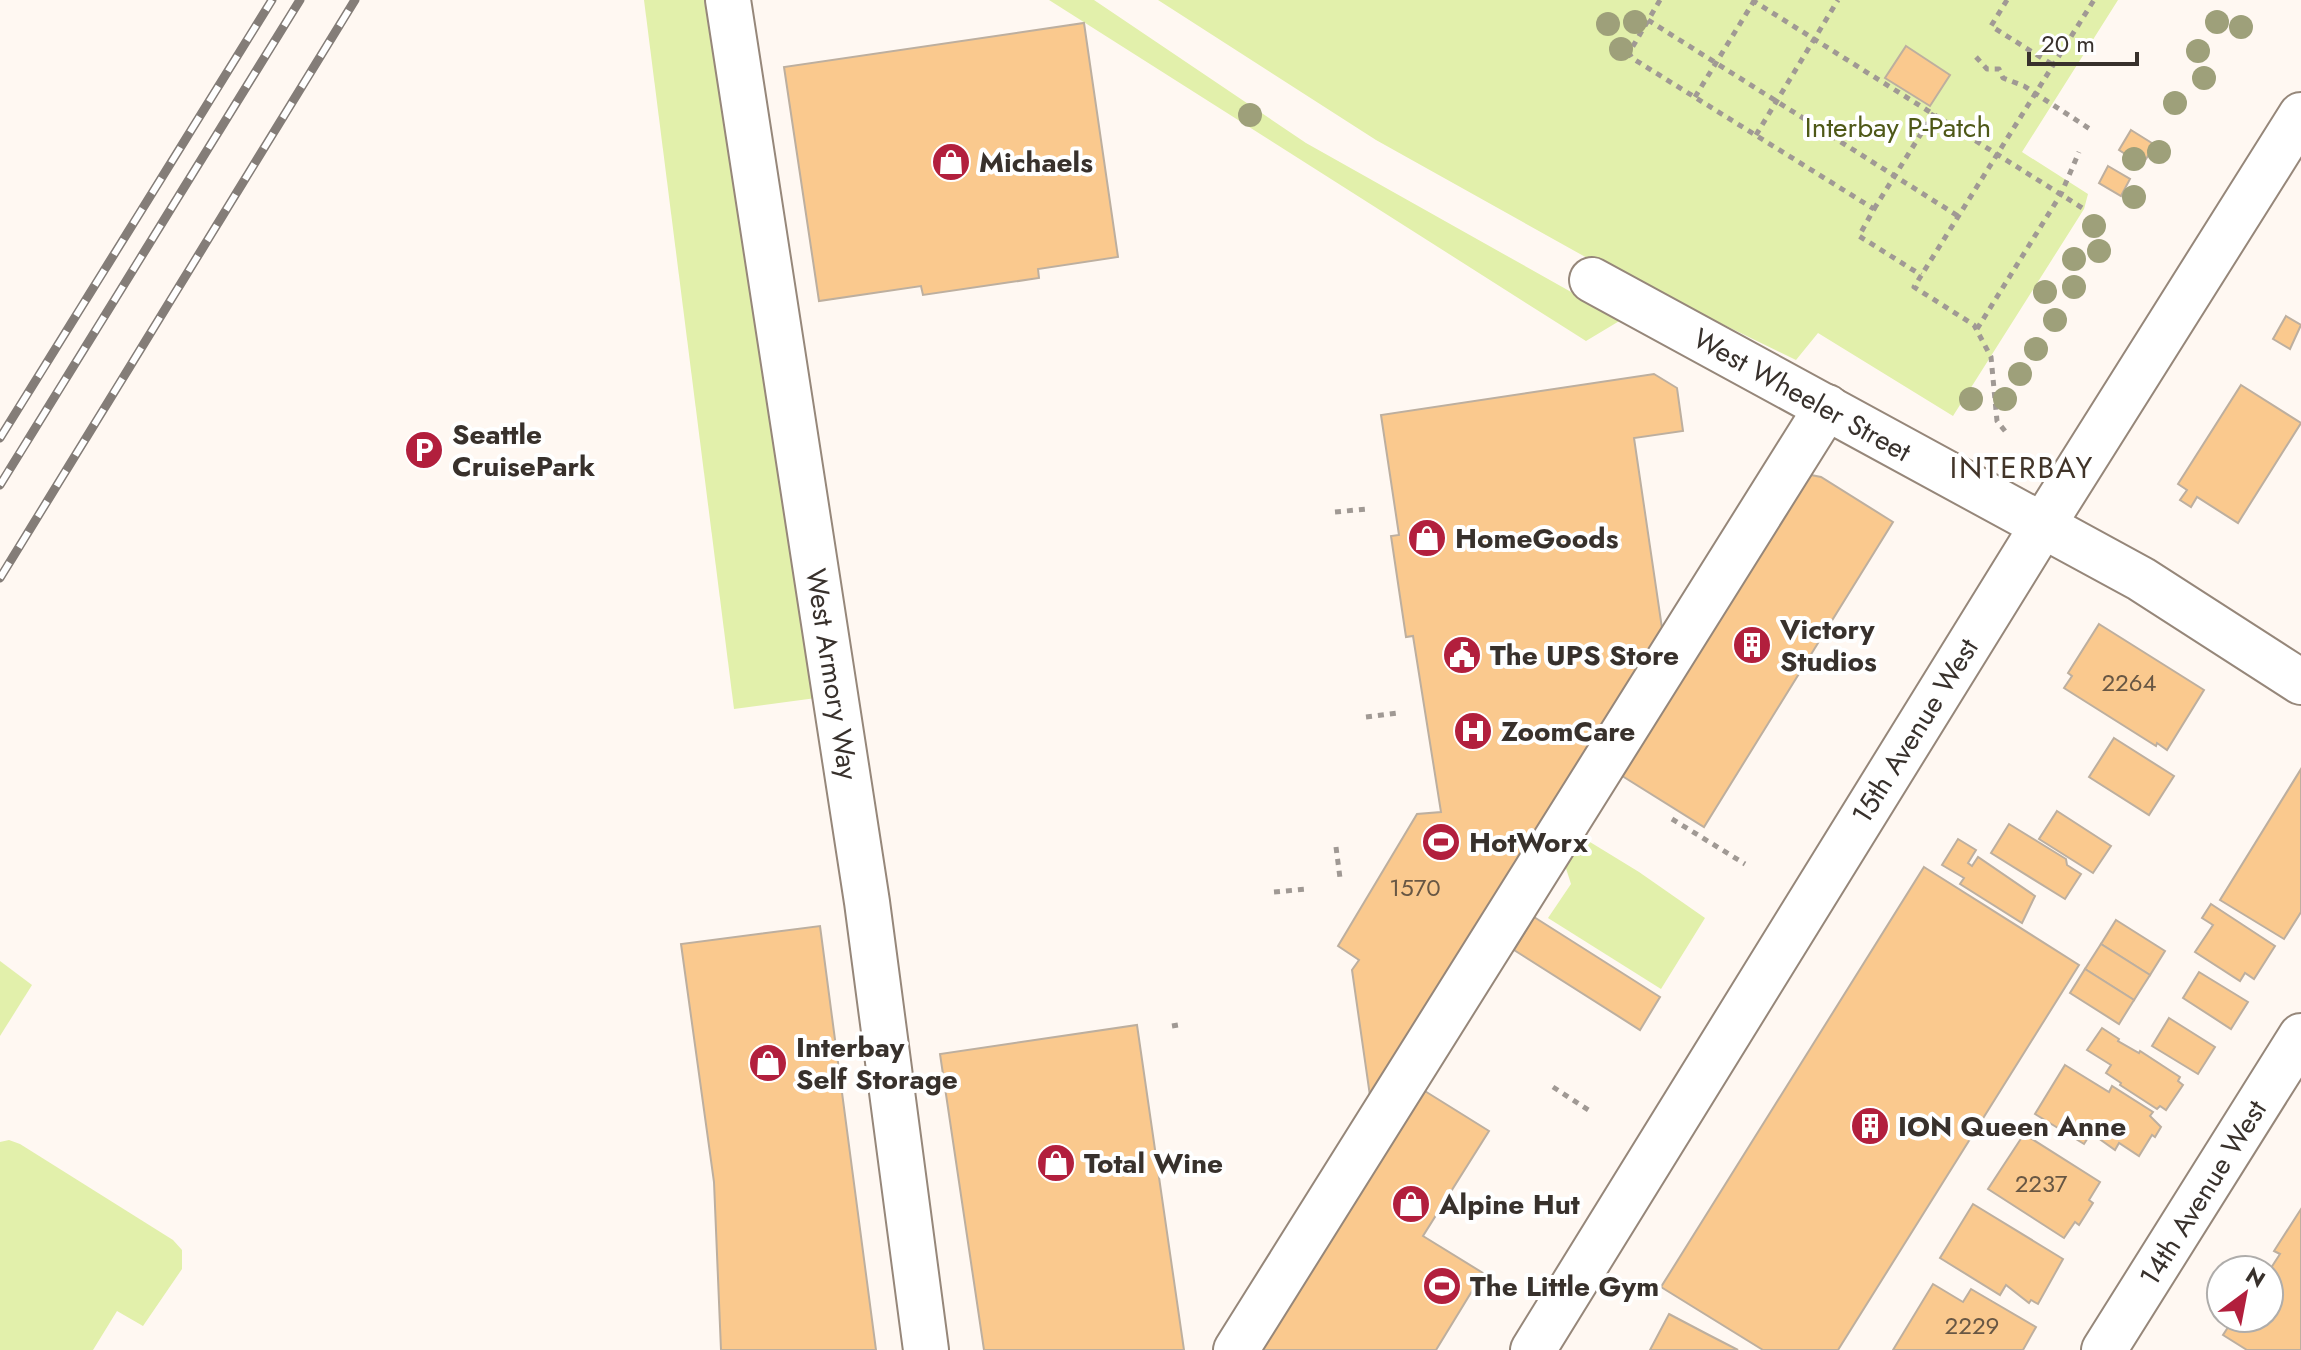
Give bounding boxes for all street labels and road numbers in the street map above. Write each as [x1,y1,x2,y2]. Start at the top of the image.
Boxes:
street label: West Wheeler Street [1686,318,1919,472]
street label: West Armory Way [795,565,869,783]
street label: 15th Avenue West [1842,630,1989,832]
street label: 14th Avenue West [2129,1092,2277,1294]

